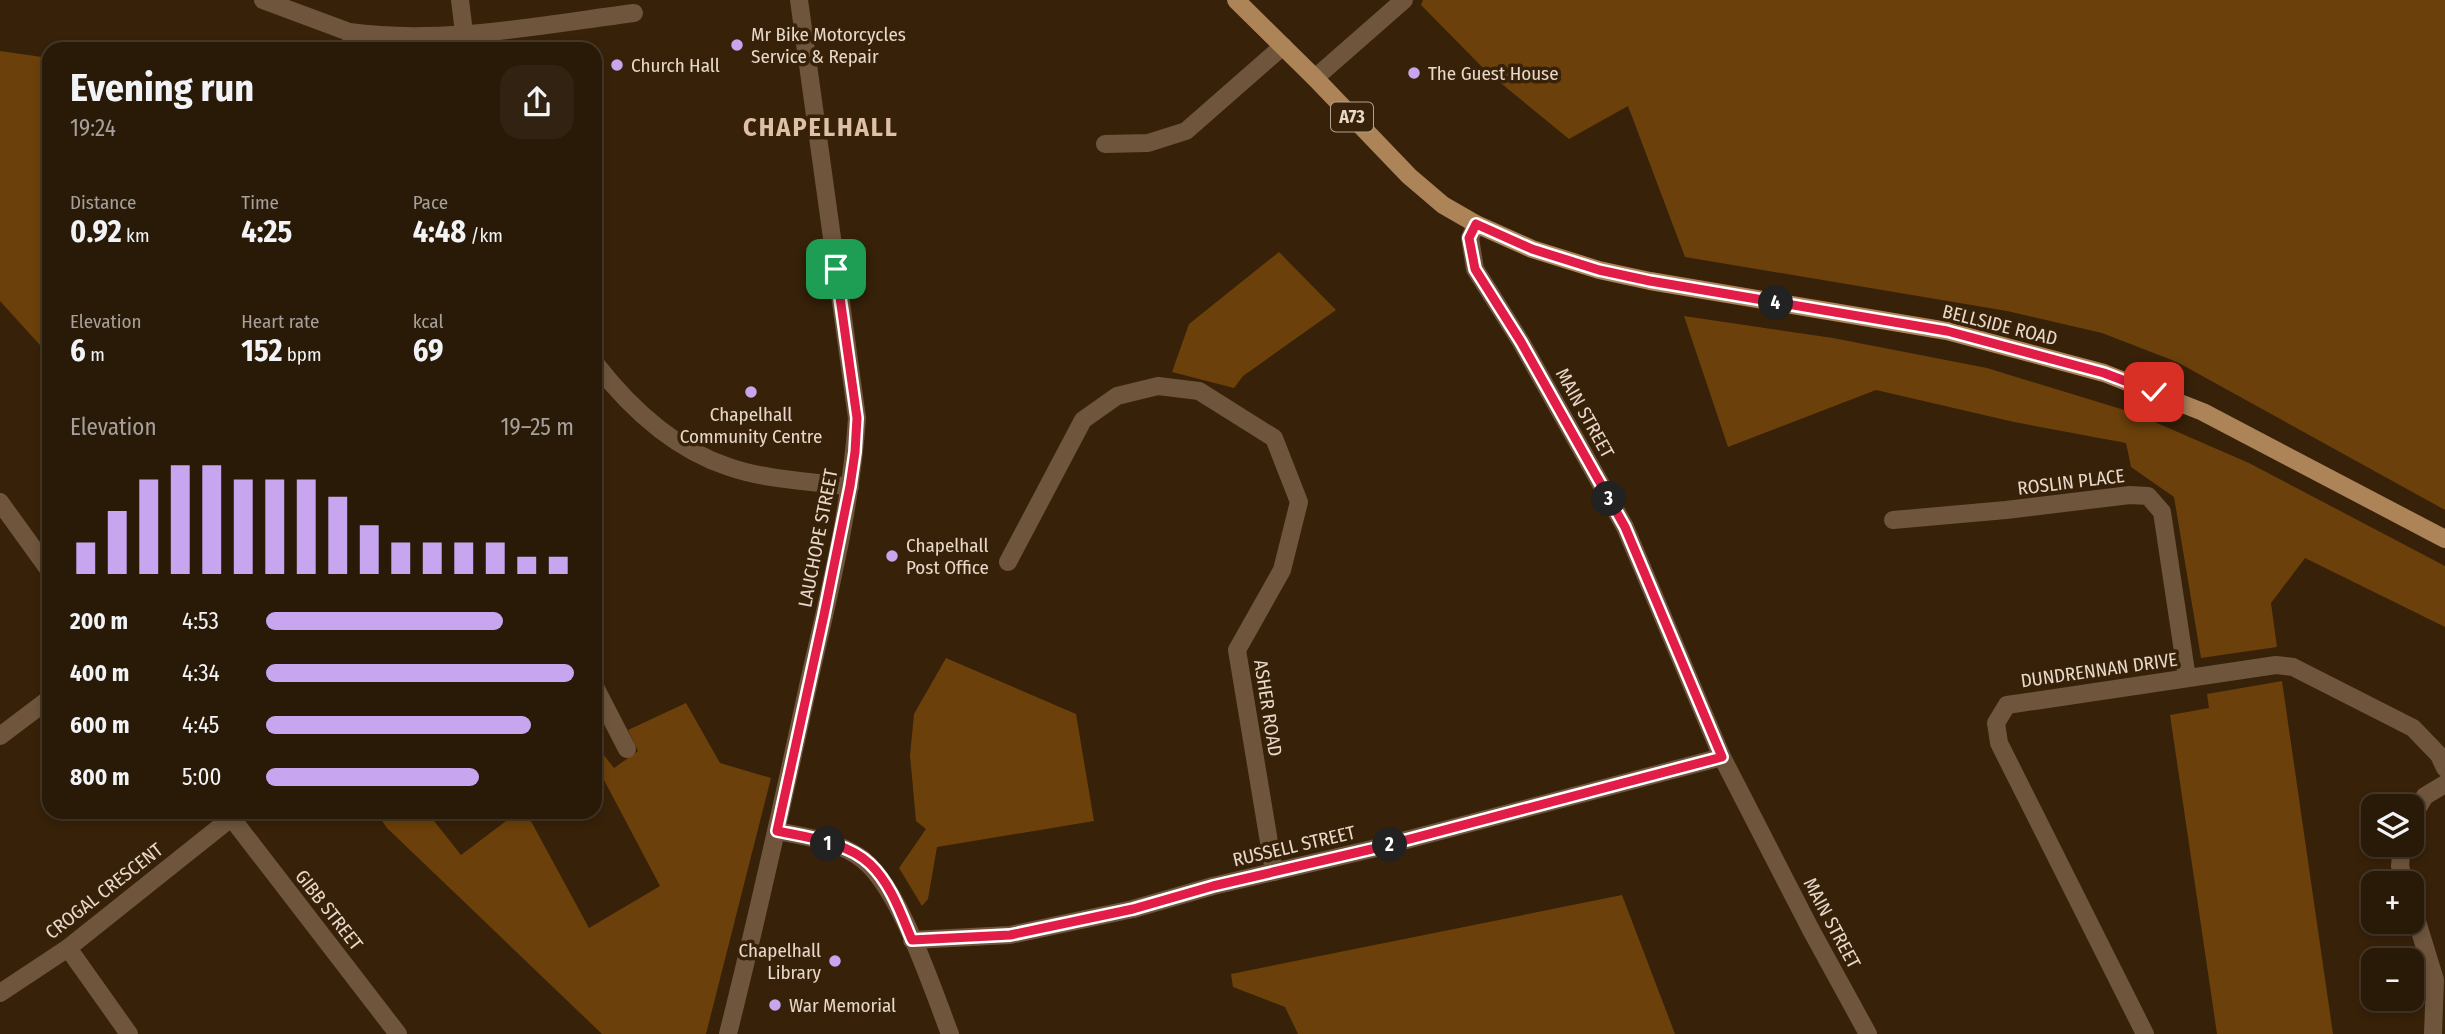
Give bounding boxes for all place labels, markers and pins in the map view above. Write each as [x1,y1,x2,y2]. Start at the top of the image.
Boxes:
place label: Mr Bike Motorcycles Service & Repair [751,23,906,68]
marker: Mr Bike Motorcycles Service & Repair [729,37,745,53]
place label: Church Hall [631,54,720,77]
marker: Church Hall [609,57,625,73]
place label: The Guest House [1428,62,1559,85]
marker: The Guest House [1406,65,1422,81]
pin [806,239,866,299]
pin: 4 [1758,286,1794,320]
pin [2124,362,2184,422]
marker: Chapelhall Community Centre [743,384,759,400]
place label: Chapelhall Community Centre [680,403,822,448]
pin: 3 [1592,482,1626,516]
place label: Chapelhall Post Office [906,534,989,579]
marker: Chapelhall Post Office [884,548,900,564]
pin: 1 [810,826,846,862]
pin: 2 [1372,828,1408,862]
place label: Chapelhall Library [739,939,822,984]
marker: Chapelhall Library [827,953,843,969]
place label: War Memorial [789,994,896,1017]
marker: War Memorial [767,997,783,1013]

